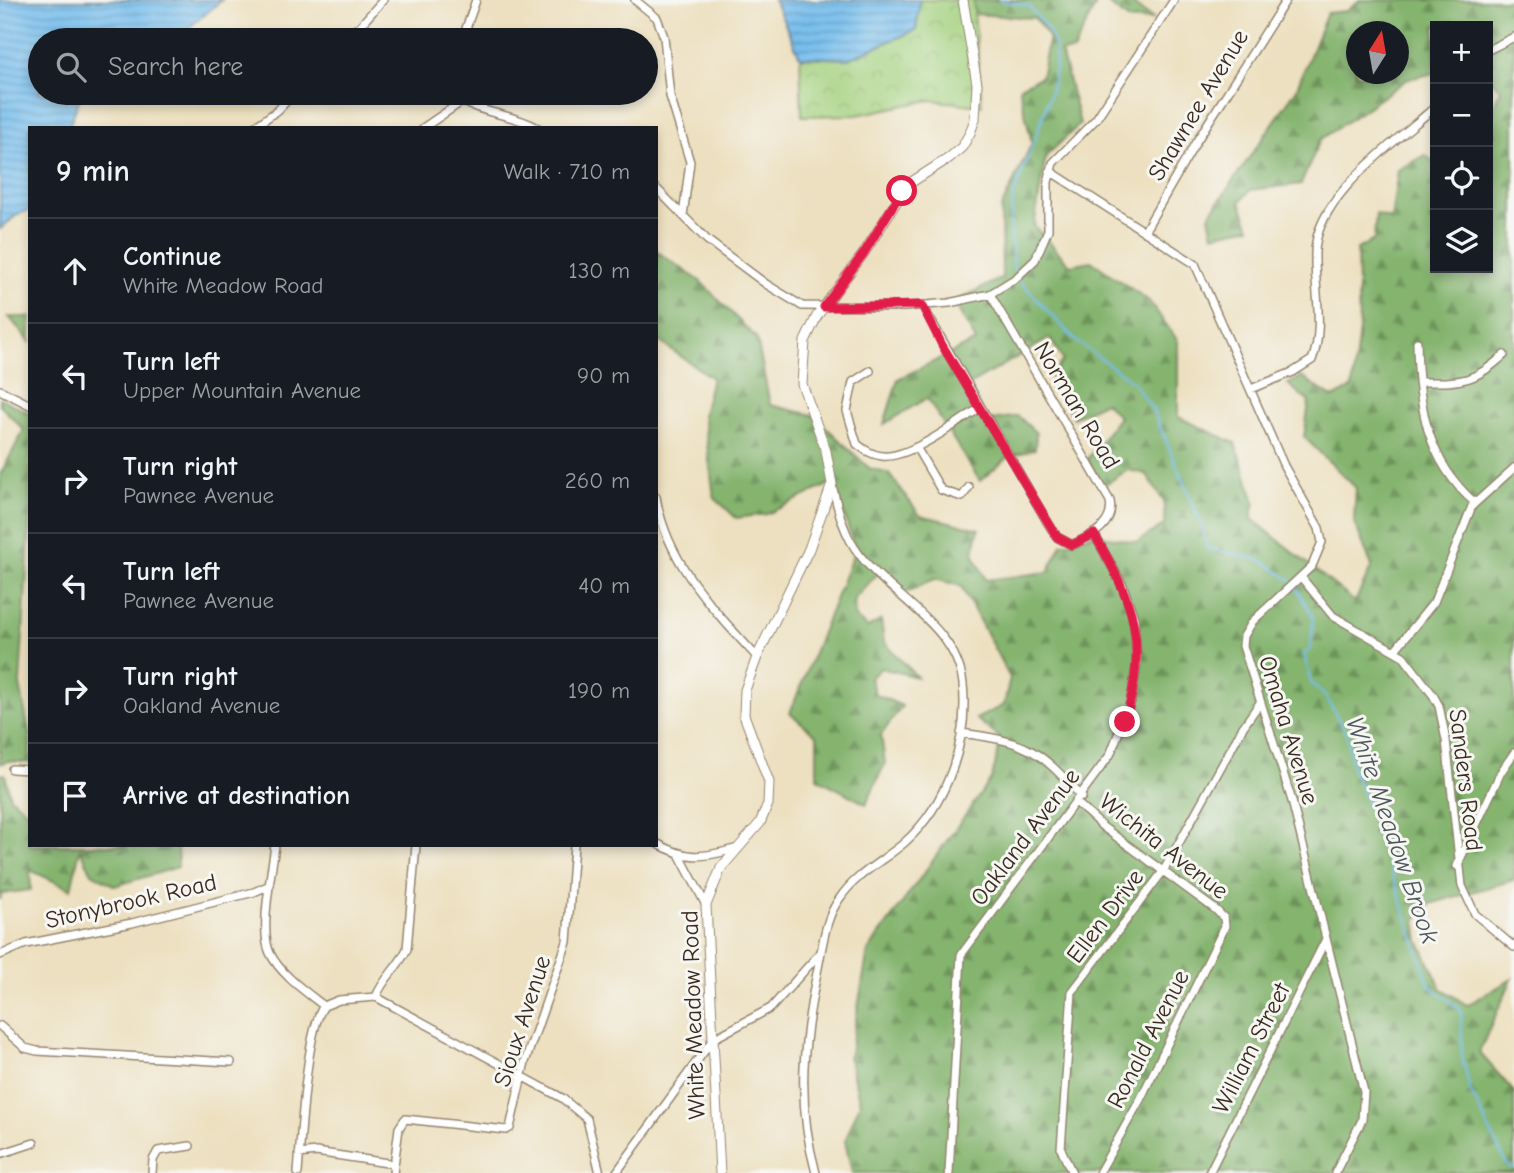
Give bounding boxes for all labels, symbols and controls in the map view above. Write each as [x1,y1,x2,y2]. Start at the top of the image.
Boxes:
north arrow [1346,21,1409,84]
map controls [1430,21,1493,273]
button: + [1430,21,1493,84]
street label: Shawnee Avenue [1142,24,1254,186]
search box [28,28,658,105]
icon: search [52,48,90,86]
text: Search here [108,52,243,82]
button: − [1430,84,1493,147]
button: locate [1430,147,1493,210]
text: 9 min [56,154,130,189]
text: Walk · 710 m [503,158,630,185]
route start [886,175,917,206]
button: layers [1430,210,1493,273]
text: Continue [123,242,221,272]
icon: ahead [56,252,94,290]
text: 130 m [569,257,630,284]
text: White Meadow Road [123,272,324,299]
street label: Norman Road [1028,336,1126,474]
text: Turn left [123,347,220,377]
icon: left [56,357,94,395]
text: 90 m [577,362,630,389]
text: Upper Mountain Avenue [123,377,361,404]
text: Turn right [123,452,237,482]
icon: right [56,462,94,500]
text: 260 m [565,467,630,494]
text: Pawnee Avenue [123,482,274,509]
text: Turn left [123,557,220,587]
icon: left [56,567,94,605]
text: 40 m [578,572,630,599]
text: Pawnee Avenue [123,587,274,614]
street label: Omaha Avenue [1253,652,1325,808]
text: Turn right [123,662,237,692]
icon: right [56,672,94,710]
text: 190 m [568,677,630,704]
text: Oakland Avenue [123,692,280,719]
route end [1109,706,1140,737]
street label: Sanders Road [1443,707,1489,853]
water label: White Meadow Brook [1339,713,1445,948]
street label: Oakland Avenue [964,763,1086,911]
icon: arrive [56,777,94,815]
text: Arrive at destination [123,781,350,811]
street label: Wichita Avenue [1094,787,1234,905]
street label: Ellen Drive [1061,864,1149,968]
street label: Stonybrook Road [43,868,219,934]
street label: White Meadow Road [675,910,711,1120]
street label: Sioux Avenue [488,952,556,1090]
street label: Ronald Avenue [1101,965,1195,1113]
street label: William Street [1206,977,1296,1118]

